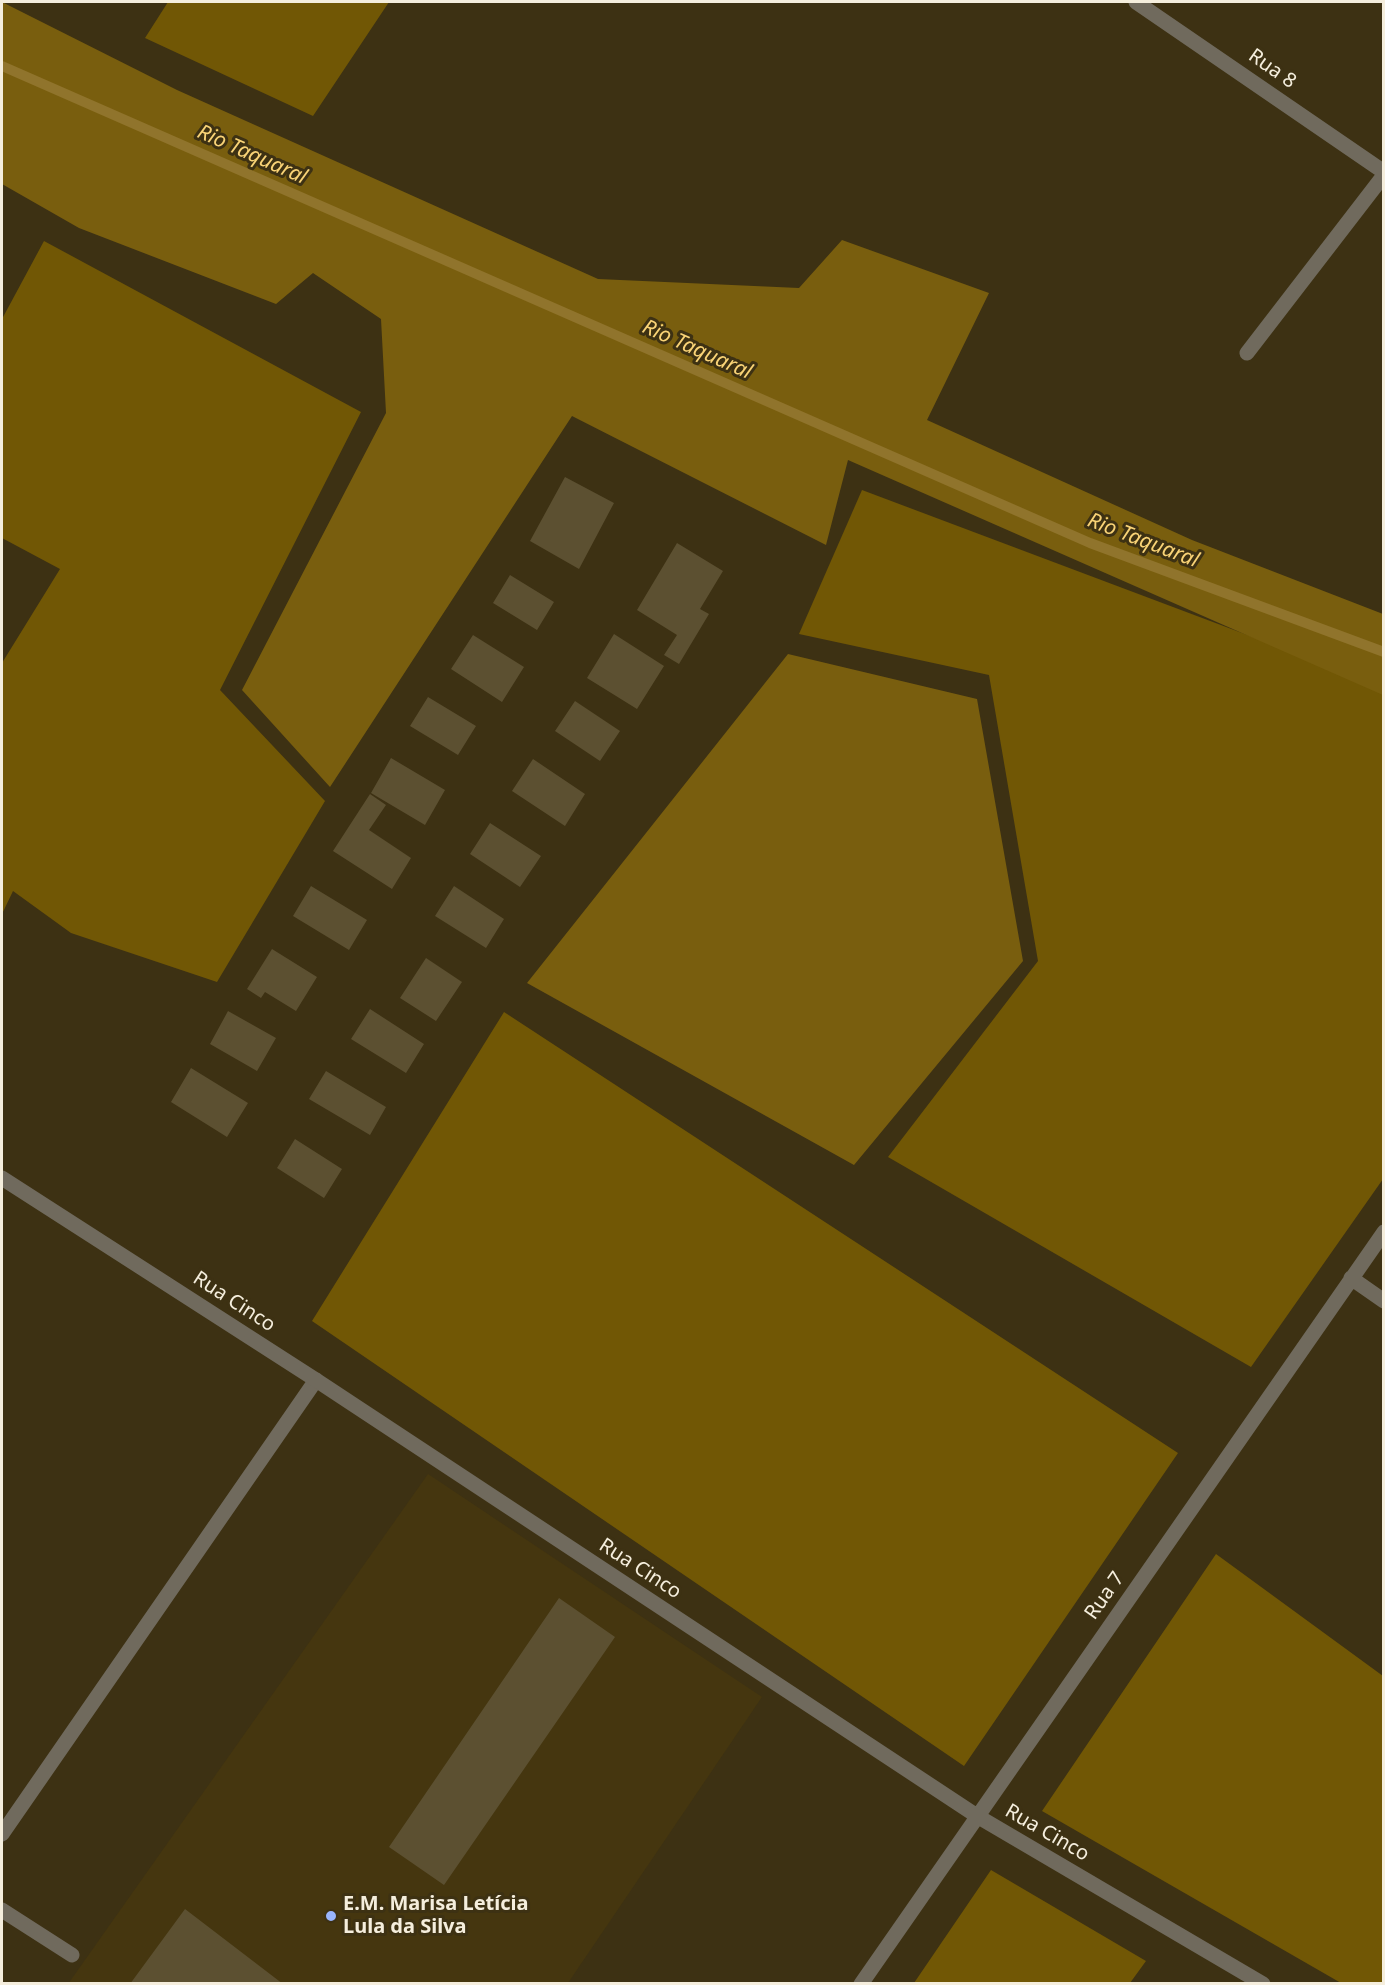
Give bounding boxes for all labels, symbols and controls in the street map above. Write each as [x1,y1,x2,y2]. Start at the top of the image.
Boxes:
street label: Rua 8 [1244,44,1300,94]
water label: Rio Taquaral [193,120,311,190]
water label: Rio Taquaral [638,315,756,385]
water label: Rio Taquaral [1084,508,1202,574]
street label: Rua Cinco [188,1267,280,1337]
street label: Rua Cinco [594,1534,686,1604]
street label: Rua 7 [1080,1568,1130,1624]
street label: Rua Cinco [1001,1799,1093,1867]
place label: E.M. Marisa Letícia Lula da Silva [343,1892,529,1939]
marker: E.M. Marisa Letícia Lula da Silva [324,1909,338,1923]

